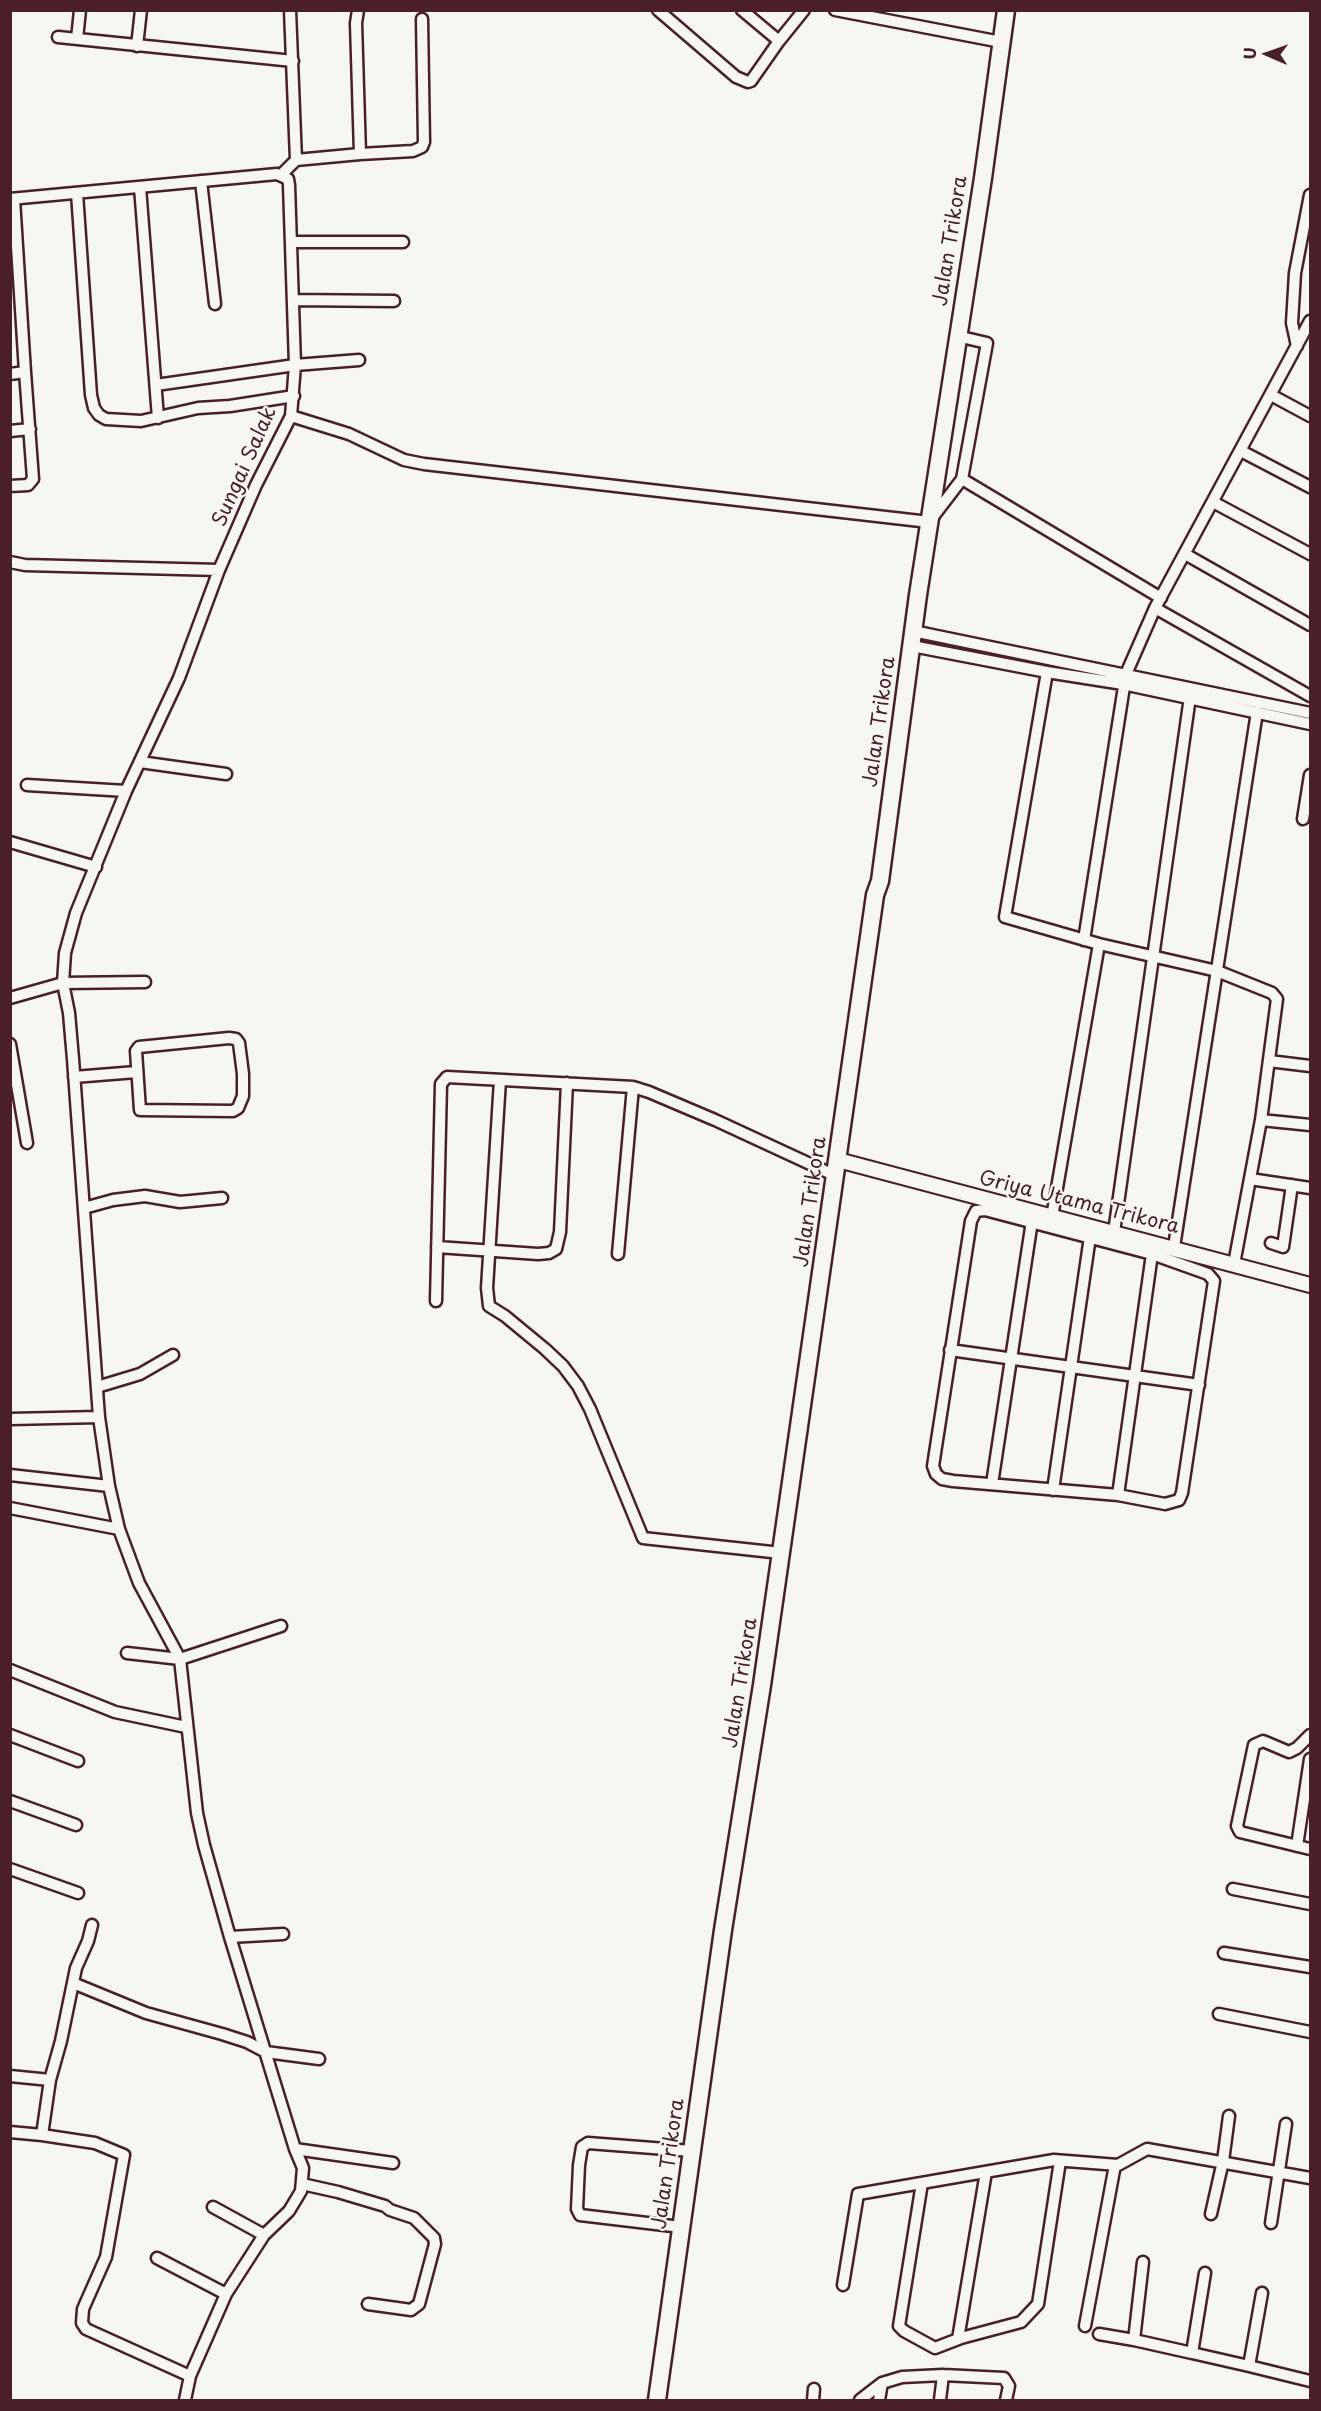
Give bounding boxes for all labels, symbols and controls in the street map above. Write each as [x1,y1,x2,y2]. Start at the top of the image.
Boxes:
north arrow [1237,24,1297,84]
text: U [1237,47,1261,60]
street label: Jalan Trikora [929,174,973,308]
street label: Sungai Salak [208,403,282,531]
street label: Jalan Trikora [859,655,901,789]
street label: Jalan Trikora [790,1135,832,1269]
street label: Griya Utama Trikora [976,1166,1182,1240]
street label: Jalan Trikora [719,1616,763,1750]
street label: Jalan Trikora [648,2097,690,2231]

